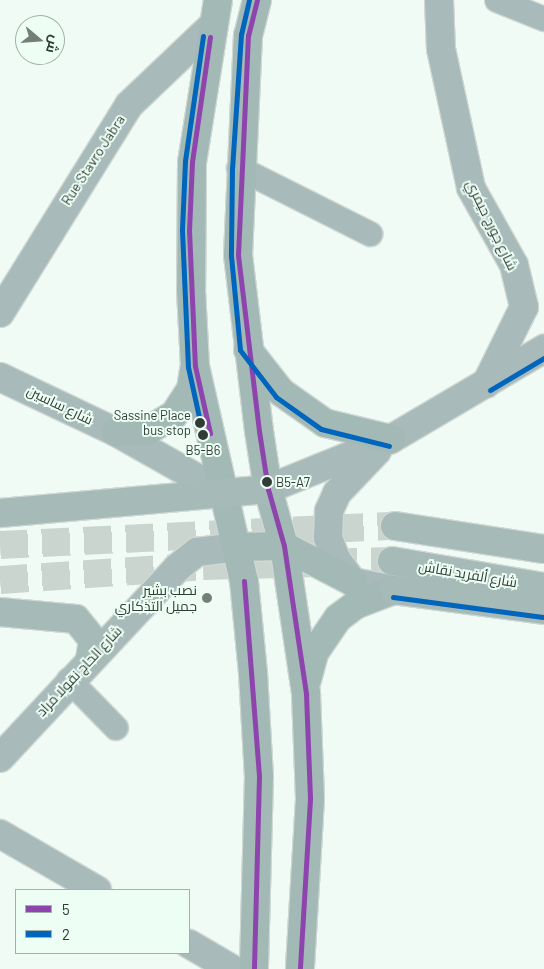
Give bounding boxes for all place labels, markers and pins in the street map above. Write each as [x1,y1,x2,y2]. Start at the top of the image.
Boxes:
place label: Sassine Place bus stop [114,408,191,439]
marker: Sassine Place bus stop [195,418,205,428]
marker: B5-B6 [198,430,208,440]
place label: B5-B6 [186,442,220,458]
place label: B5-A7 [276,474,310,490]
marker: B5-A7 [262,477,272,487]
place label: نصب بشير جميل التذكاري [115,582,197,614]
marker: نصب بشير جميل التذكاري [201,592,213,604]

